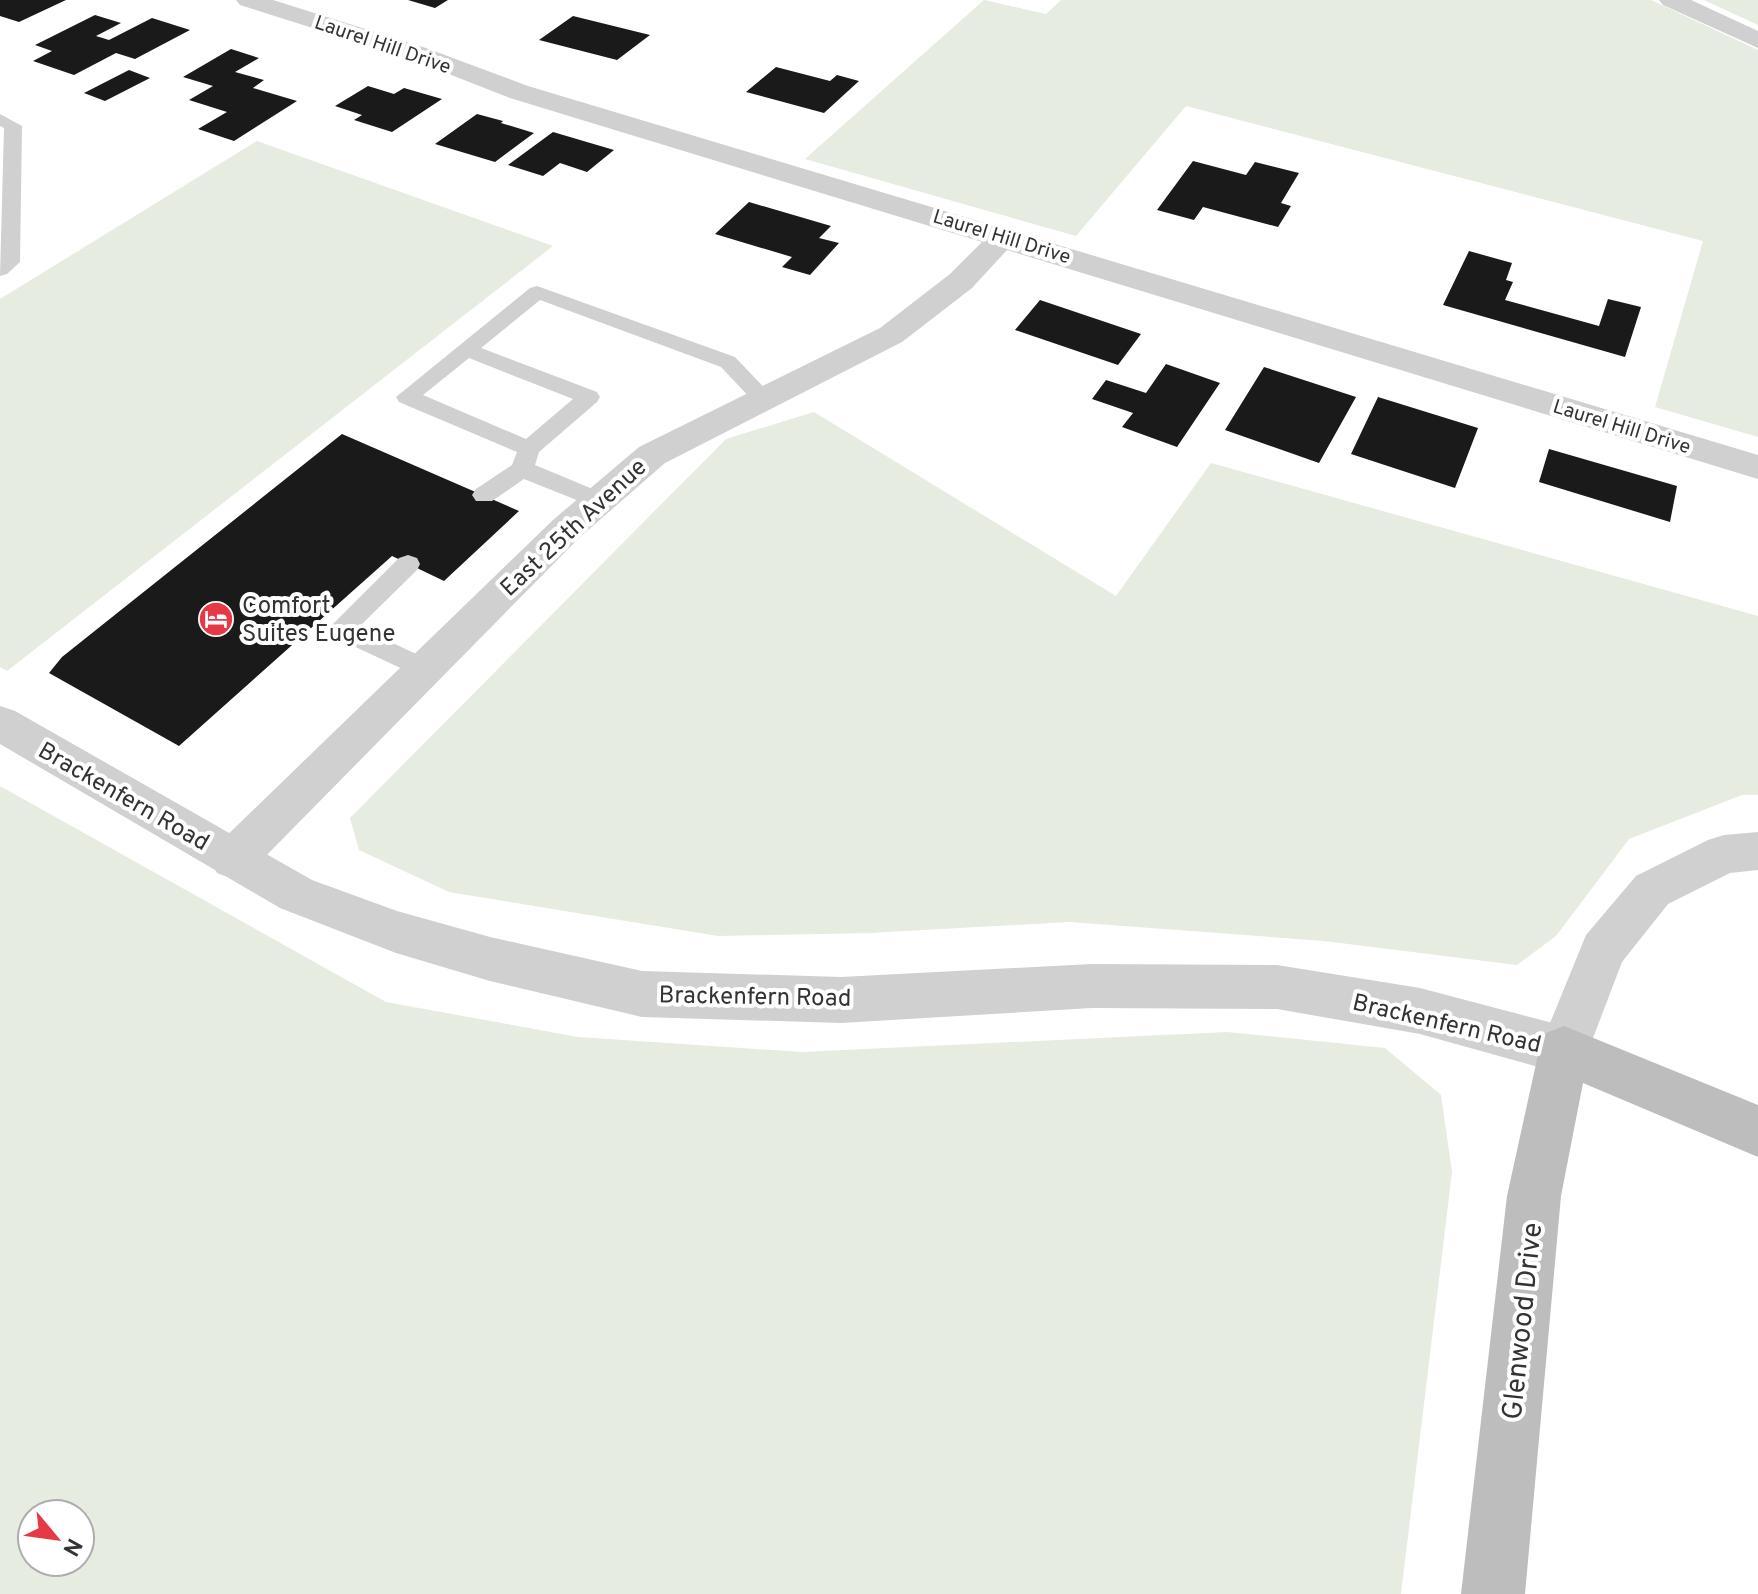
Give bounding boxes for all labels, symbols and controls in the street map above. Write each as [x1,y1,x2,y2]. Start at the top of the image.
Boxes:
street label: Laurel Hill Drive [311,10,454,81]
street label: Laurel Hill Drive [929,205,1073,271]
street label: Laurel Hill Drive [1549,395,1693,461]
street label: East 25th Avenue [495,453,654,604]
place label: Comfort Suites Eugene [242,592,395,650]
hotel icon: Comfort Suites Eugene [197,600,235,638]
street label: Brackenfern Road [32,737,214,859]
street label: Brackenfern Road [658,981,852,1015]
street label: Brackenfern Road [1349,989,1544,1061]
street label: Glenwood Drive [1496,1221,1552,1422]
north arrow [16,1498,96,1578]
text: N [56,1533,87,1560]

